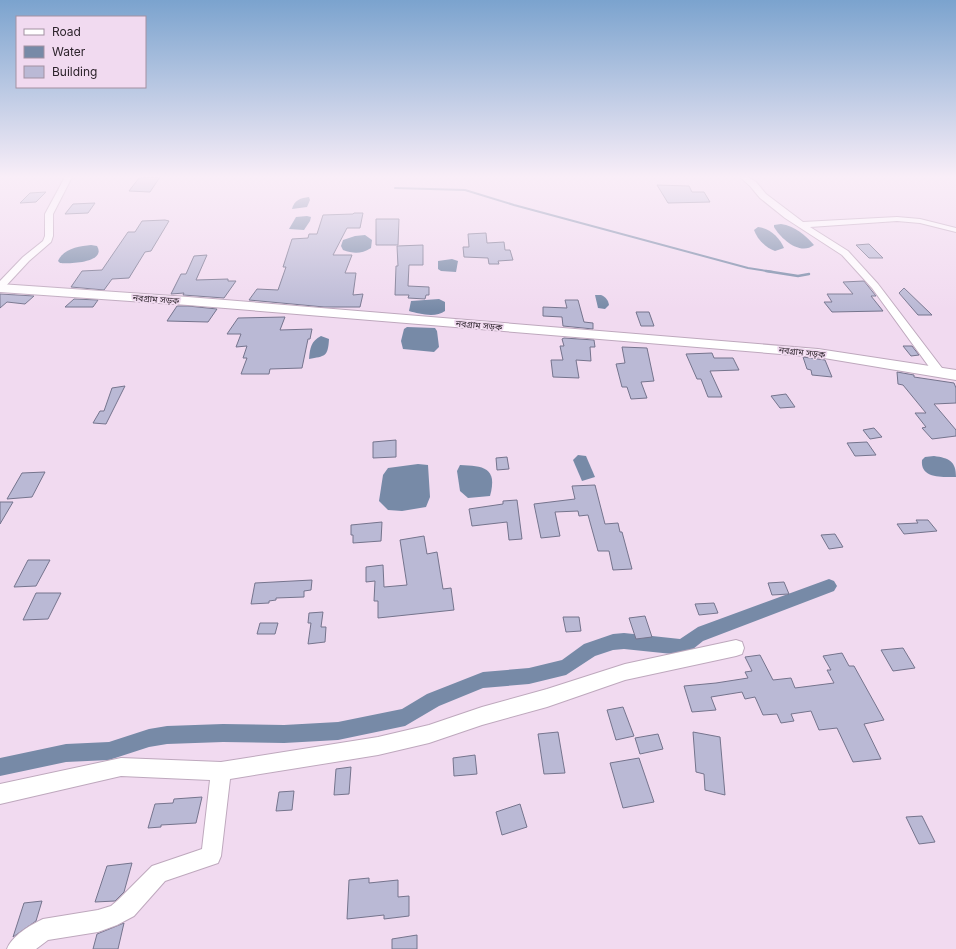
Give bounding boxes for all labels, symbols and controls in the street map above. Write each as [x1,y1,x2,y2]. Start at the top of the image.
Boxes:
legend [16,16,146,88]
text: Road [52,24,81,39]
text: Water [52,44,86,59]
text: Building [52,64,97,79]
street label: নবগ্রাম সড়ক [131,292,180,306]
street label: নবগ্রাম সড়ক [454,317,503,333]
street label: নবগ্রাম সড়ক [777,344,827,360]

